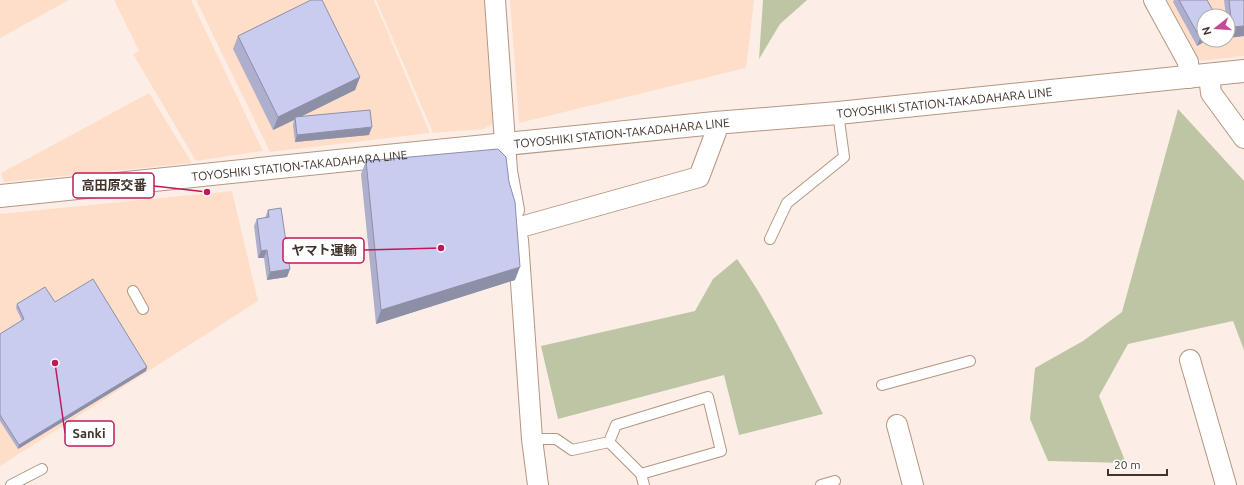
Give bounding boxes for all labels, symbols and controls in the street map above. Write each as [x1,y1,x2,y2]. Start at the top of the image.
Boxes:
north arrow [1196,8,1236,48]
text: N [1199,25,1213,37]
street label: TOYOSHIKI STATION-TAKADAHARA LINE [836,84,1053,120]
street label: TOYOSHIKI STATION-TAKADAHARA LINE [513,115,730,150]
street label: TOYOSHIKI STATION-TAKADAHARA LINE [191,147,408,183]
callout: 高田原交番 [73,173,154,198]
text: 高田原交番 [81,178,147,192]
callout: ヤマト運輸 [283,238,364,263]
text: ヤマト運輸 [291,243,357,257]
callout: Sanki [65,421,114,446]
text: Sanki [72,426,106,440]
scale bar [1108,451,1167,477]
text: 20 m [1114,458,1141,471]

